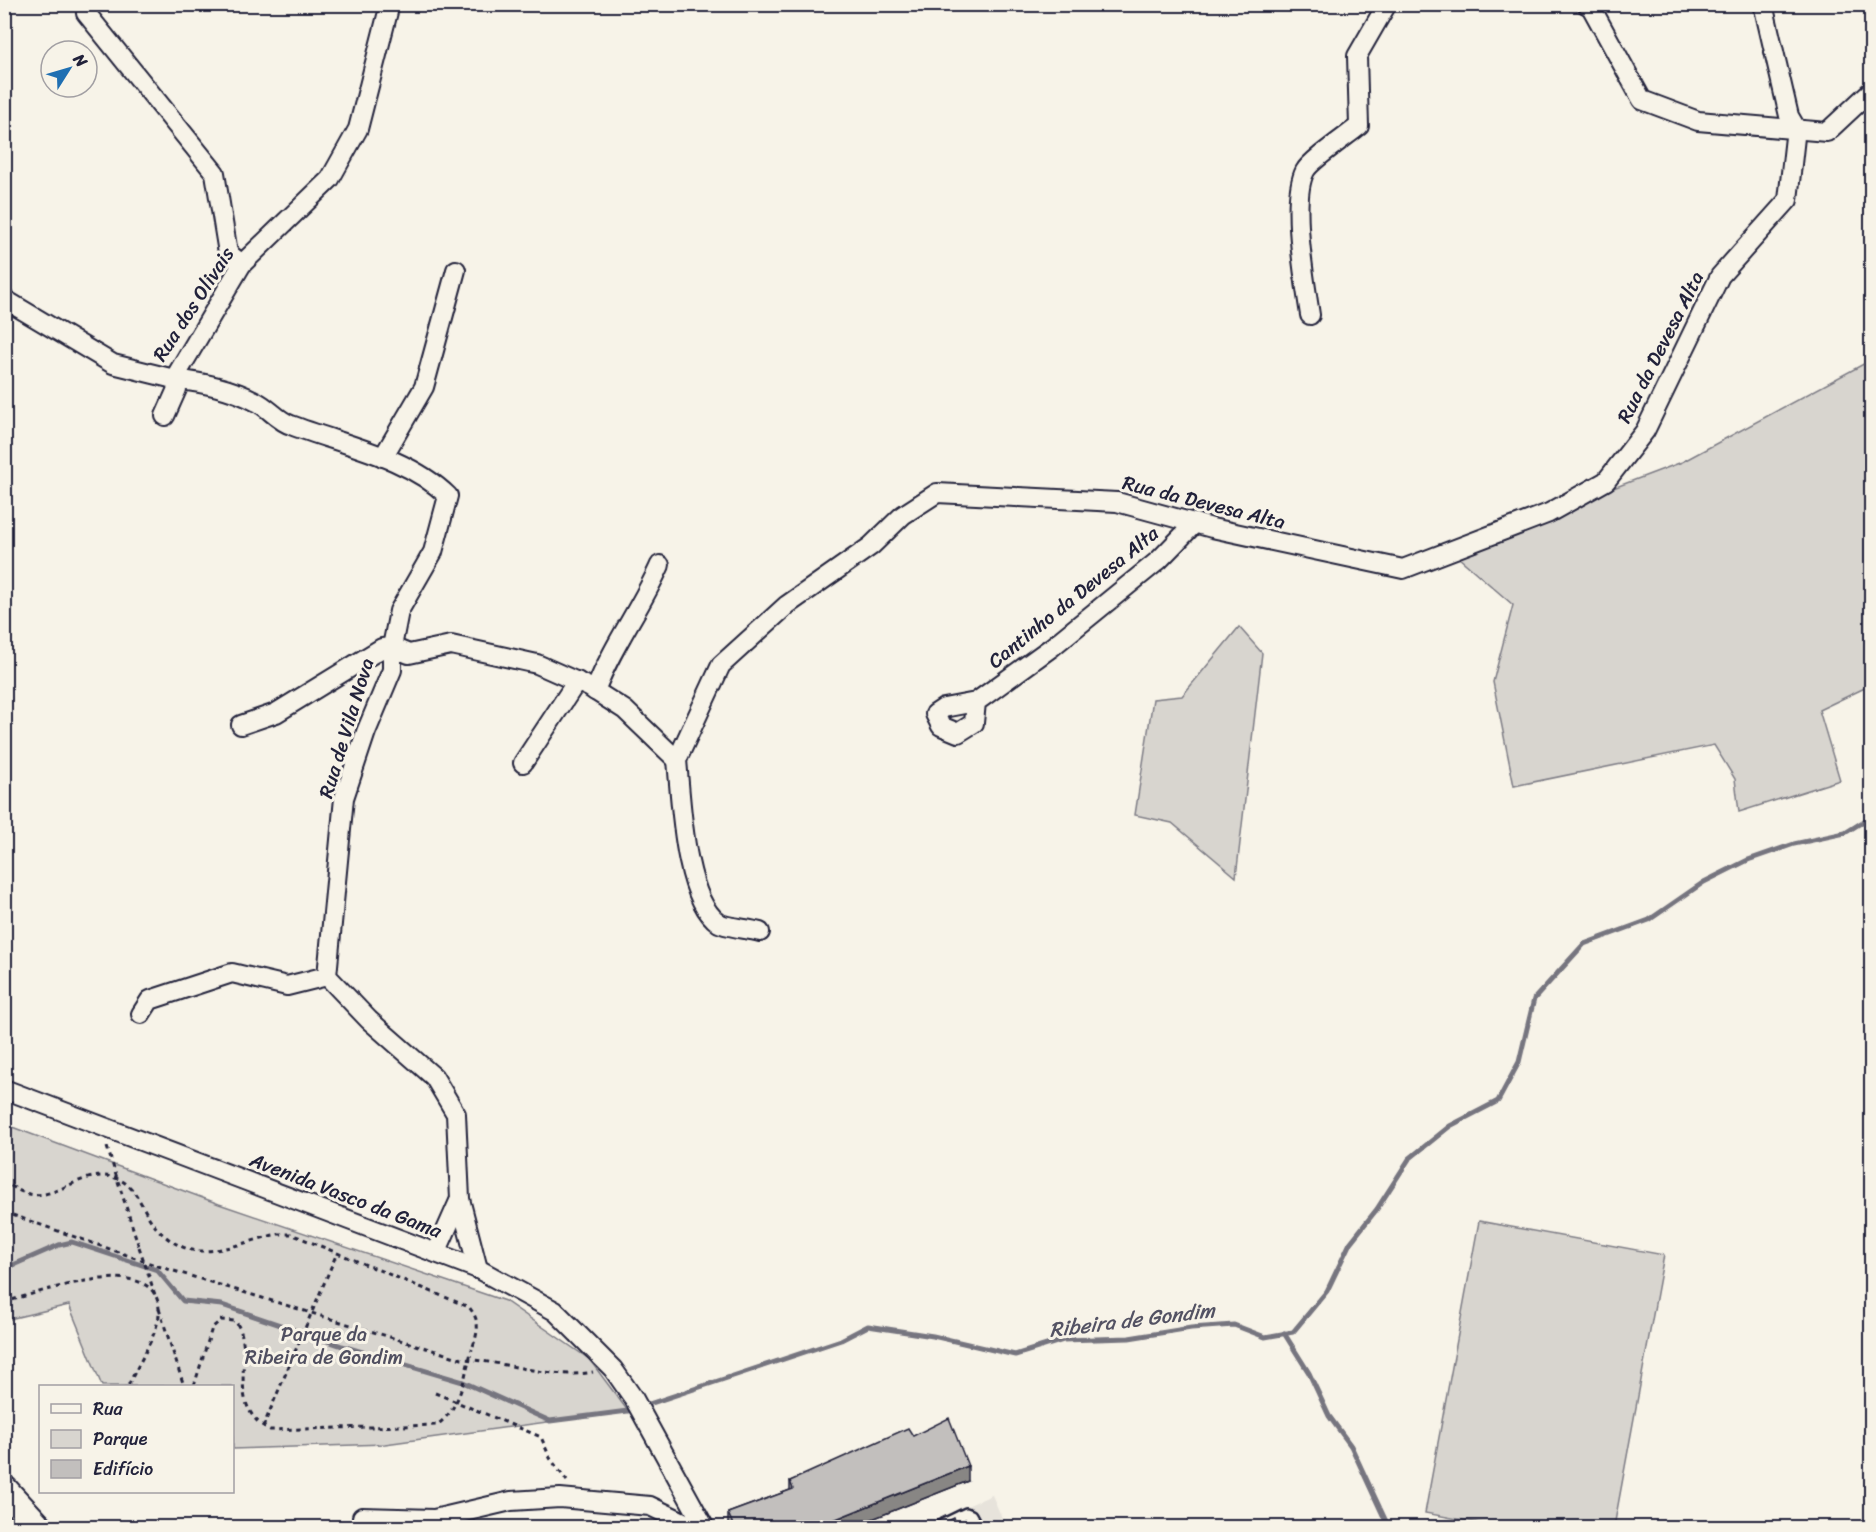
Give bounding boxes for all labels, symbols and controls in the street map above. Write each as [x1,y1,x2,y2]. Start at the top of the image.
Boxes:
north arrow [39,39,99,99]
text: N [65,46,96,74]
street label: Rua dos Olivais [143,239,244,369]
street label: Rua da Devesa Alta [1607,265,1714,429]
street label: Rua da Devesa Alta [1119,465,1289,540]
street label: Cantinho da Devesa Alta [980,516,1168,678]
street label: Rua de Vila Nova [309,654,384,803]
street label: Avenida Vasco da Gama [244,1142,448,1249]
water label: Ribeira de Gondim [1047,1291,1219,1349]
park label: Parque da Ribeira de Gondim [245,1317,403,1375]
legend [39,1385,234,1493]
text: Rua [93,1393,124,1425]
text: Parque [93,1423,148,1455]
text: Edifício [93,1453,153,1485]

